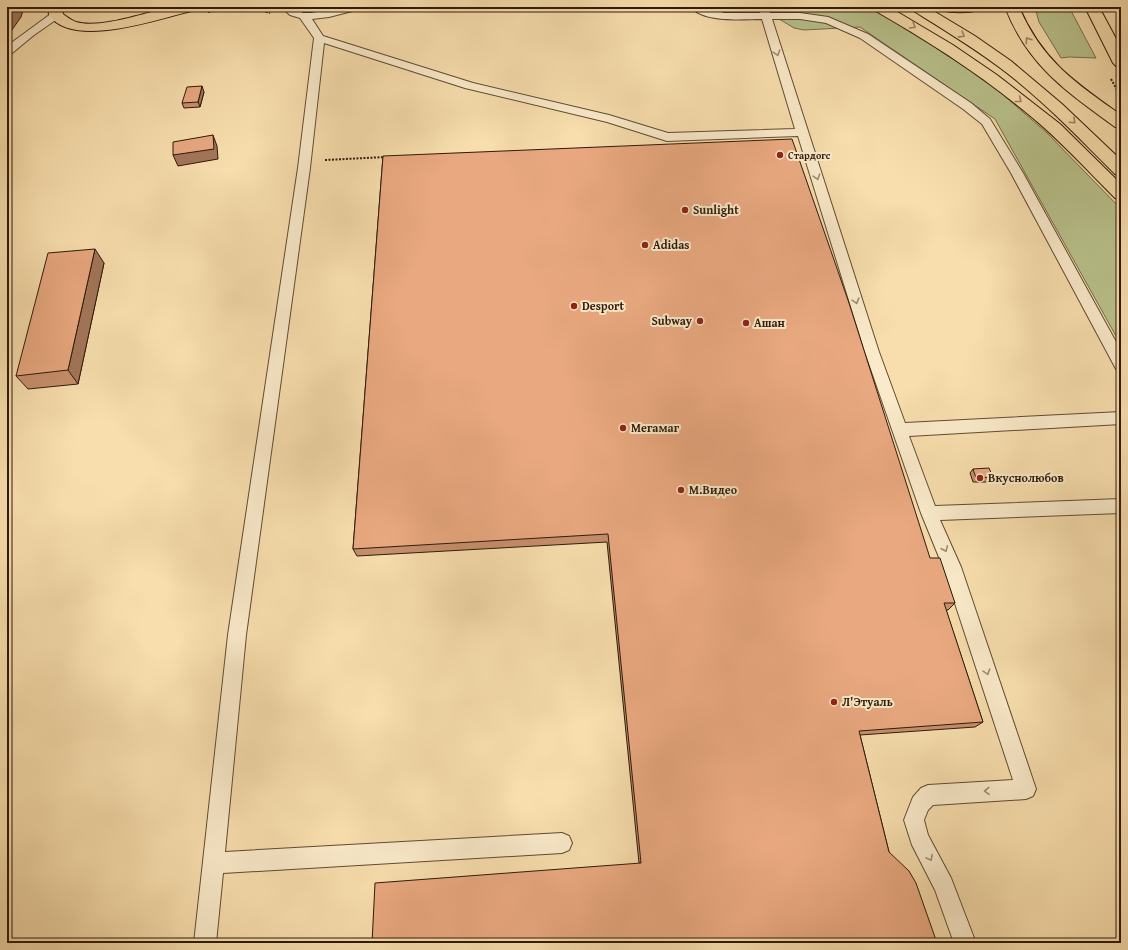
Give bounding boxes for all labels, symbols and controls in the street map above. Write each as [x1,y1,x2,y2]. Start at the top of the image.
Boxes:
one-way arrow [909,22,916,29]
one-way arrow [958,30,965,38]
one-way arrow [1025,37,1033,44]
one-way arrow [773,50,781,57]
one-way arrow [1015,96,1022,103]
one-way arrow [1068,117,1076,124]
place label: Стардогс [788,148,831,163]
marker: Стардогс [775,150,785,160]
one-way arrow [813,173,821,180]
place label: Sunlight [693,201,739,218]
marker: Sunlight [680,205,690,215]
place label: Adidas [653,236,689,253]
marker: Adidas [640,240,650,250]
place label: Desport [582,297,625,314]
one-way arrow [851,297,860,304]
marker: Desport [569,301,579,311]
place label: Subway [651,312,693,329]
place label: Ашан [754,314,786,331]
marker: Subway [695,316,705,326]
marker: Ашан [741,318,751,328]
place label: Мегамаг [631,419,680,436]
marker: Мегамаг [618,423,628,433]
place label: Вкуснолюбов [988,469,1064,486]
marker: Вкуснолюбов [975,473,985,483]
place label: М.Видео [689,481,738,498]
marker: М.Видео [676,485,686,495]
one-way arrow [940,546,948,553]
one-way arrow [982,668,991,675]
place label: Л'Этуаль [842,693,893,710]
marker: Л'Этуаль [829,697,839,707]
one-way arrow [984,787,990,795]
one-way arrow [925,854,933,861]

